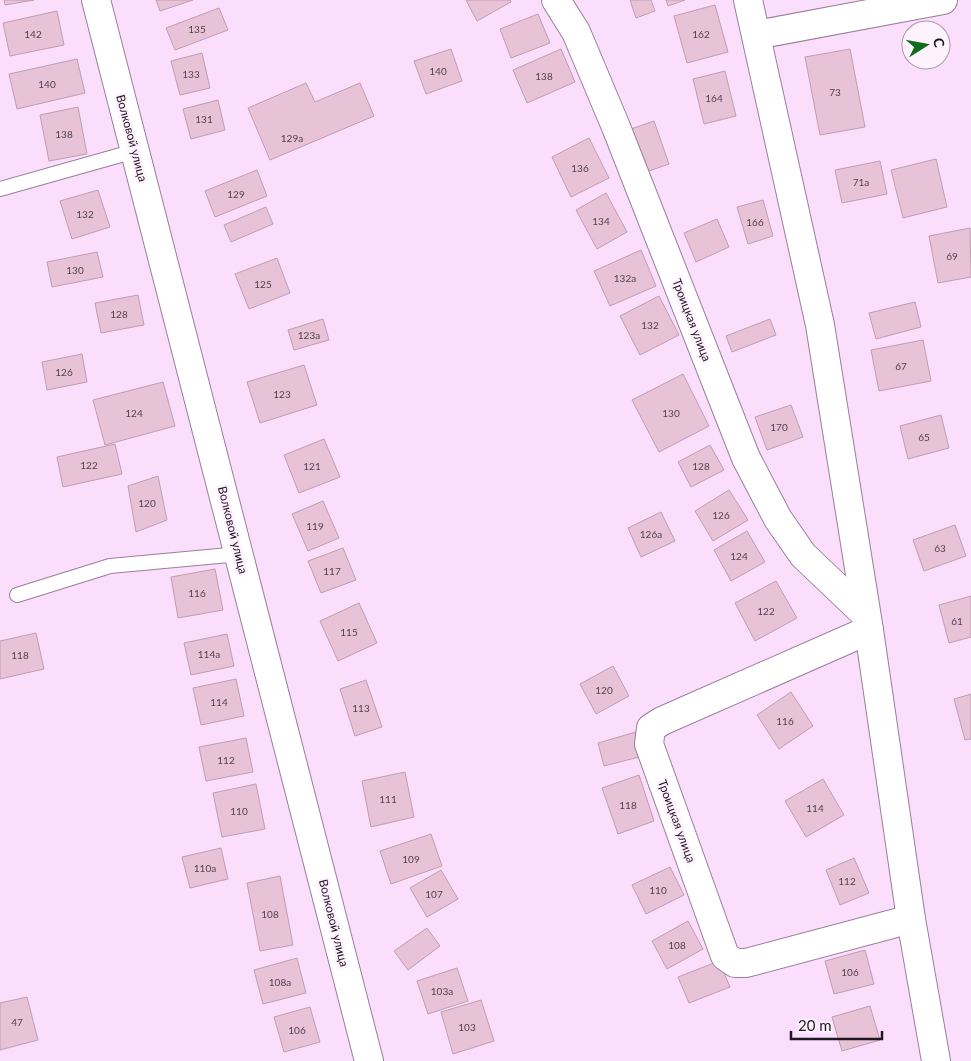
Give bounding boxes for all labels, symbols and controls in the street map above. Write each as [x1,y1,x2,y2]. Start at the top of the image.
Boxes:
north arrow [901,20,951,70]
house number: 135 [188,23,206,35]
house number: 142 [24,28,42,40]
house number: 162 [692,28,710,40]
text: С [930,36,949,49]
house number: 140 [429,65,447,77]
house number: 133 [182,68,200,80]
house number: 138 [535,70,553,82]
house number: 140 [38,78,56,90]
house number: 73 [829,86,841,98]
house number: 164 [705,92,723,104]
street label: Волковой улица [113,93,151,183]
house number: 131 [195,113,213,125]
house number: 138 [55,128,73,140]
house number: 129а [281,132,303,144]
house number: 136 [571,162,589,174]
house number: 71а [853,176,869,188]
house number: 129 [227,188,245,200]
house number: 132 [76,208,94,220]
house number: 134 [592,215,610,227]
house number: 166 [746,216,764,228]
house number: 69 [946,250,958,262]
house number: 130 [66,264,84,276]
house number: 132а [614,272,636,284]
street label: Троицкая улица [669,277,715,364]
house number: 125 [254,278,272,290]
house number: 128 [110,308,128,320]
house number: 132 [641,319,659,331]
house number: 123а [298,329,320,341]
house number: 67 [895,360,907,372]
house number: 126 [55,366,73,378]
house number: 123 [273,388,291,400]
house number: 124 [125,407,143,419]
house number: 130 [662,407,680,419]
house number: 170 [770,421,788,433]
house number: 65 [918,431,930,443]
house number: 122 [80,459,98,471]
house number: 121 [303,460,321,472]
house number: 128 [692,460,710,472]
street label: Волковой улица [215,485,251,575]
house number: 120 [138,497,156,509]
house number: 126 [712,509,730,521]
house number: 119 [306,520,324,532]
house number: 126а [640,528,662,540]
house number: 63 [934,542,946,554]
house number: 124 [730,550,748,562]
house number: 117 [323,565,341,577]
house number: 116 [188,587,206,599]
house number: 122 [757,605,775,617]
house number: 61 [951,615,963,627]
house number: 115 [340,626,358,638]
house number: 114а [198,648,220,660]
house number: 118 [11,649,29,661]
house number: 120 [595,684,613,696]
house number: 114 [210,696,228,708]
house number: 113 [352,702,370,714]
house number: 116 [776,715,794,727]
house number: 112 [217,754,235,766]
street label: Троицкая улица [655,777,699,865]
house number: 111 [379,793,397,805]
house number: 118 [619,799,637,811]
house number: 114 [806,802,824,814]
house number: 110 [230,805,248,817]
house number: 109 [402,853,420,865]
house number: 110а [194,862,216,874]
house number: 112 [838,875,856,887]
street label: Волковой улица [316,878,352,968]
house number: 110 [649,884,667,896]
house number: 107 [425,888,443,900]
house number: 108 [261,908,279,920]
house number: 108 [668,939,686,951]
house number: 106 [841,966,859,978]
house number: 108а [269,976,291,988]
house number: 103а [431,985,453,997]
scale bar [791,1008,882,1040]
house number: 47 [11,1016,23,1028]
text: 20 m [798,1016,832,1034]
house number: 103 [458,1021,476,1033]
house number: 106 [288,1024,306,1036]

